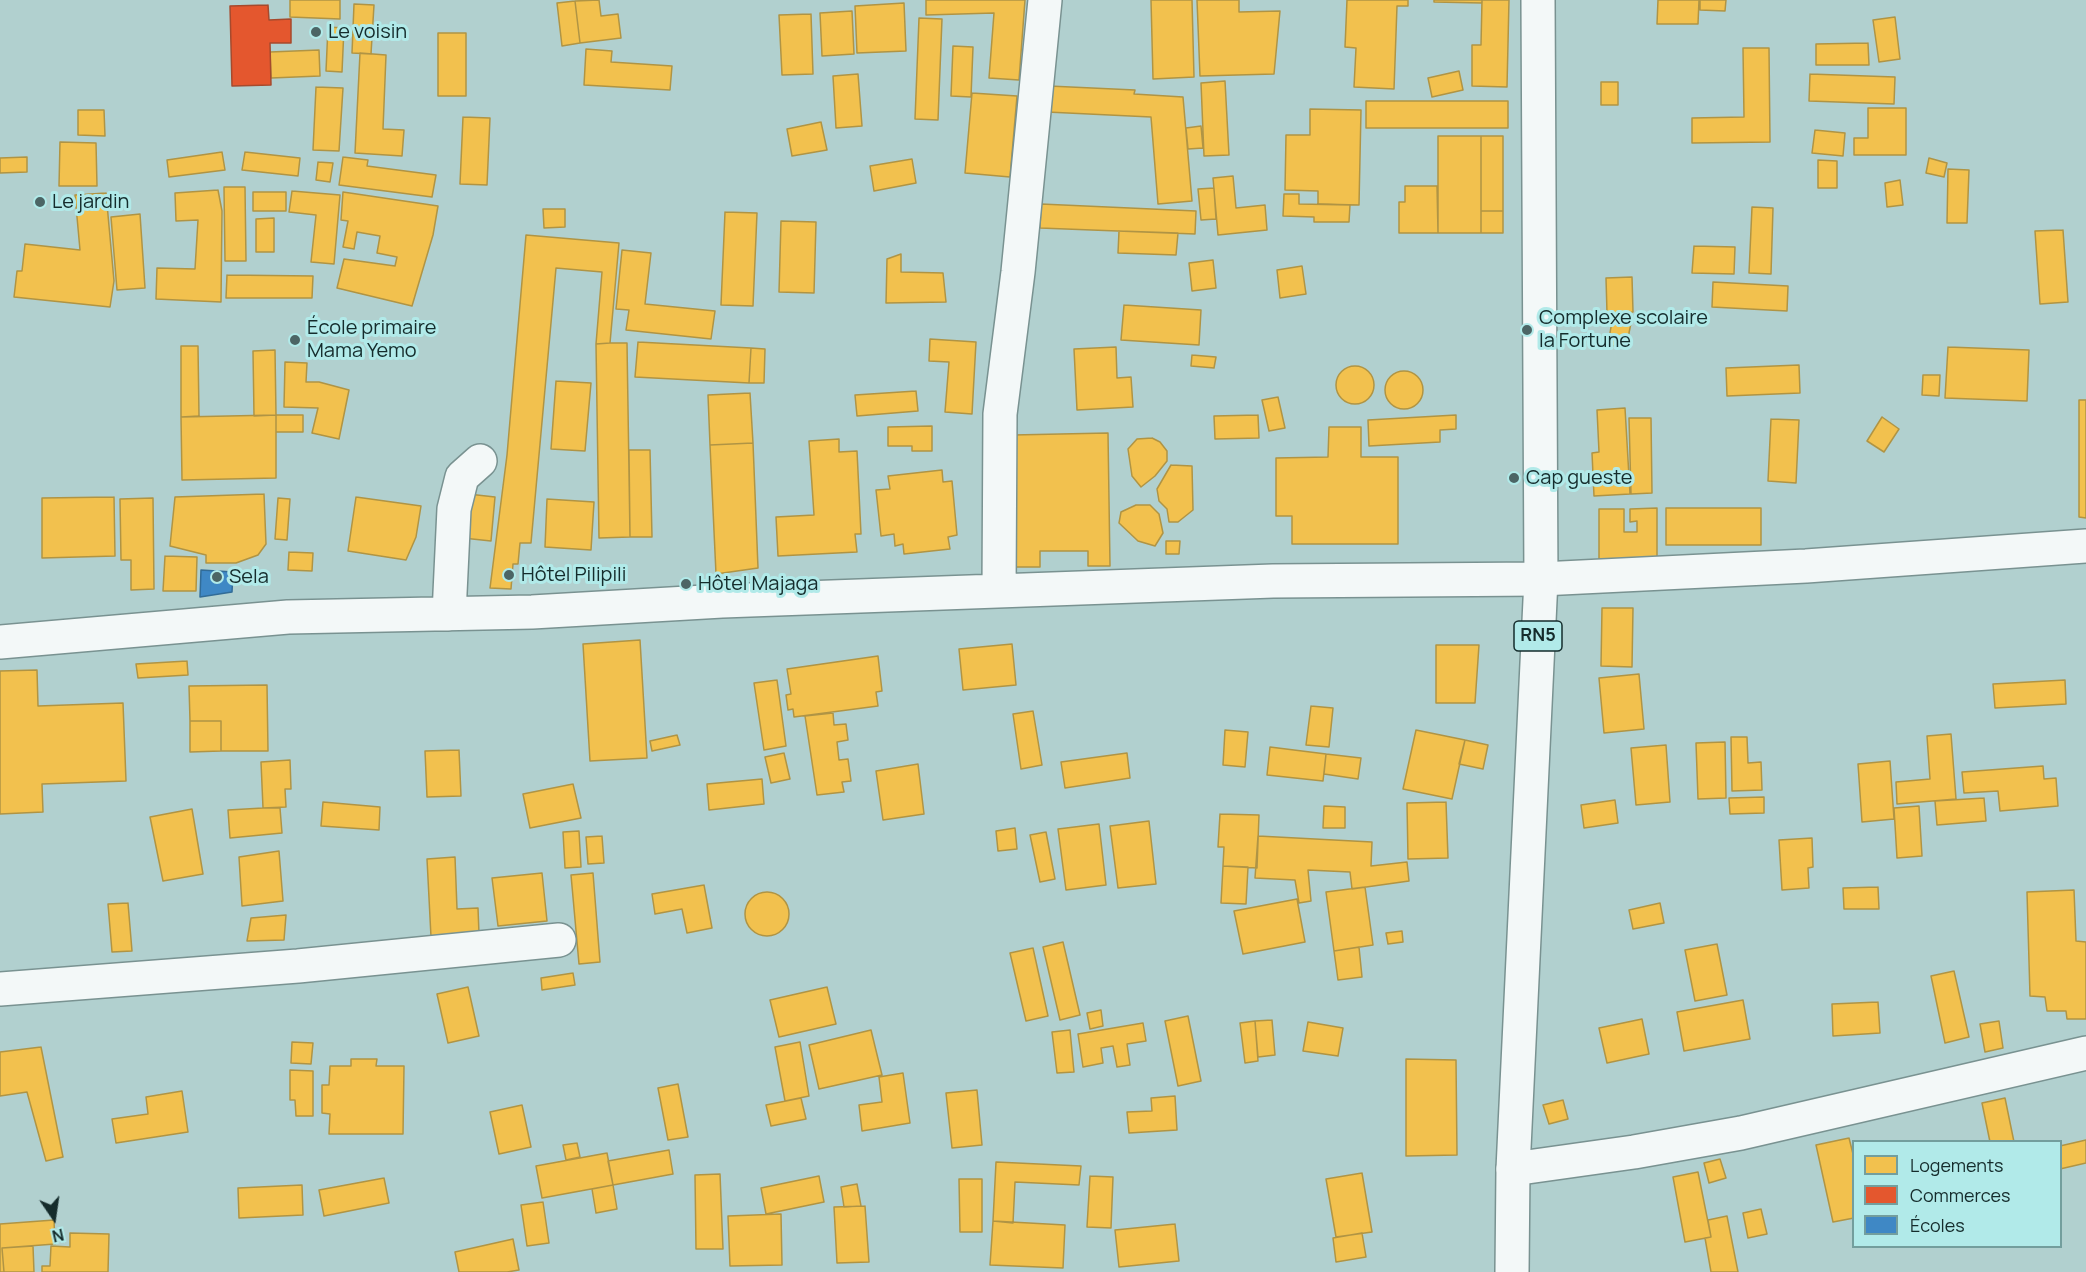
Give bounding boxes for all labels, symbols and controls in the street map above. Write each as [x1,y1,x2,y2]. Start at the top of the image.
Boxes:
place label: Le voisin [328,20,407,44]
marker: Le voisin [309,25,323,39]
place label: Le jardin [52,190,129,214]
marker: Le jardin [33,195,47,209]
place label: Complexe scolaire la Fortune [1539,306,1708,353]
place label: École primaire Mama Yemo [307,316,437,363]
marker: Complexe scolaire la Fortune [1520,323,1534,337]
marker: École primaire Mama Yemo [288,333,302,347]
place label: Cap gueste [1526,466,1632,490]
marker: Cap gueste [1507,471,1521,485]
place label: Hôtel Pilipili [521,563,626,587]
place label: Sela [229,565,269,589]
marker: Hôtel Pilipili [502,568,516,582]
marker: Sela [210,570,224,584]
place label: Hôtel Majaga [698,572,818,596]
marker: Hôtel Majaga [679,577,693,591]
road number: RN5 [1514,621,1562,651]
legend [1852,1140,2062,1248]
text: Logements [1910,1153,2004,1177]
text: Commerces [1910,1183,2011,1207]
north arrow [24,1188,84,1248]
text: Écoles [1910,1213,1965,1237]
text: N [50,1224,66,1248]

